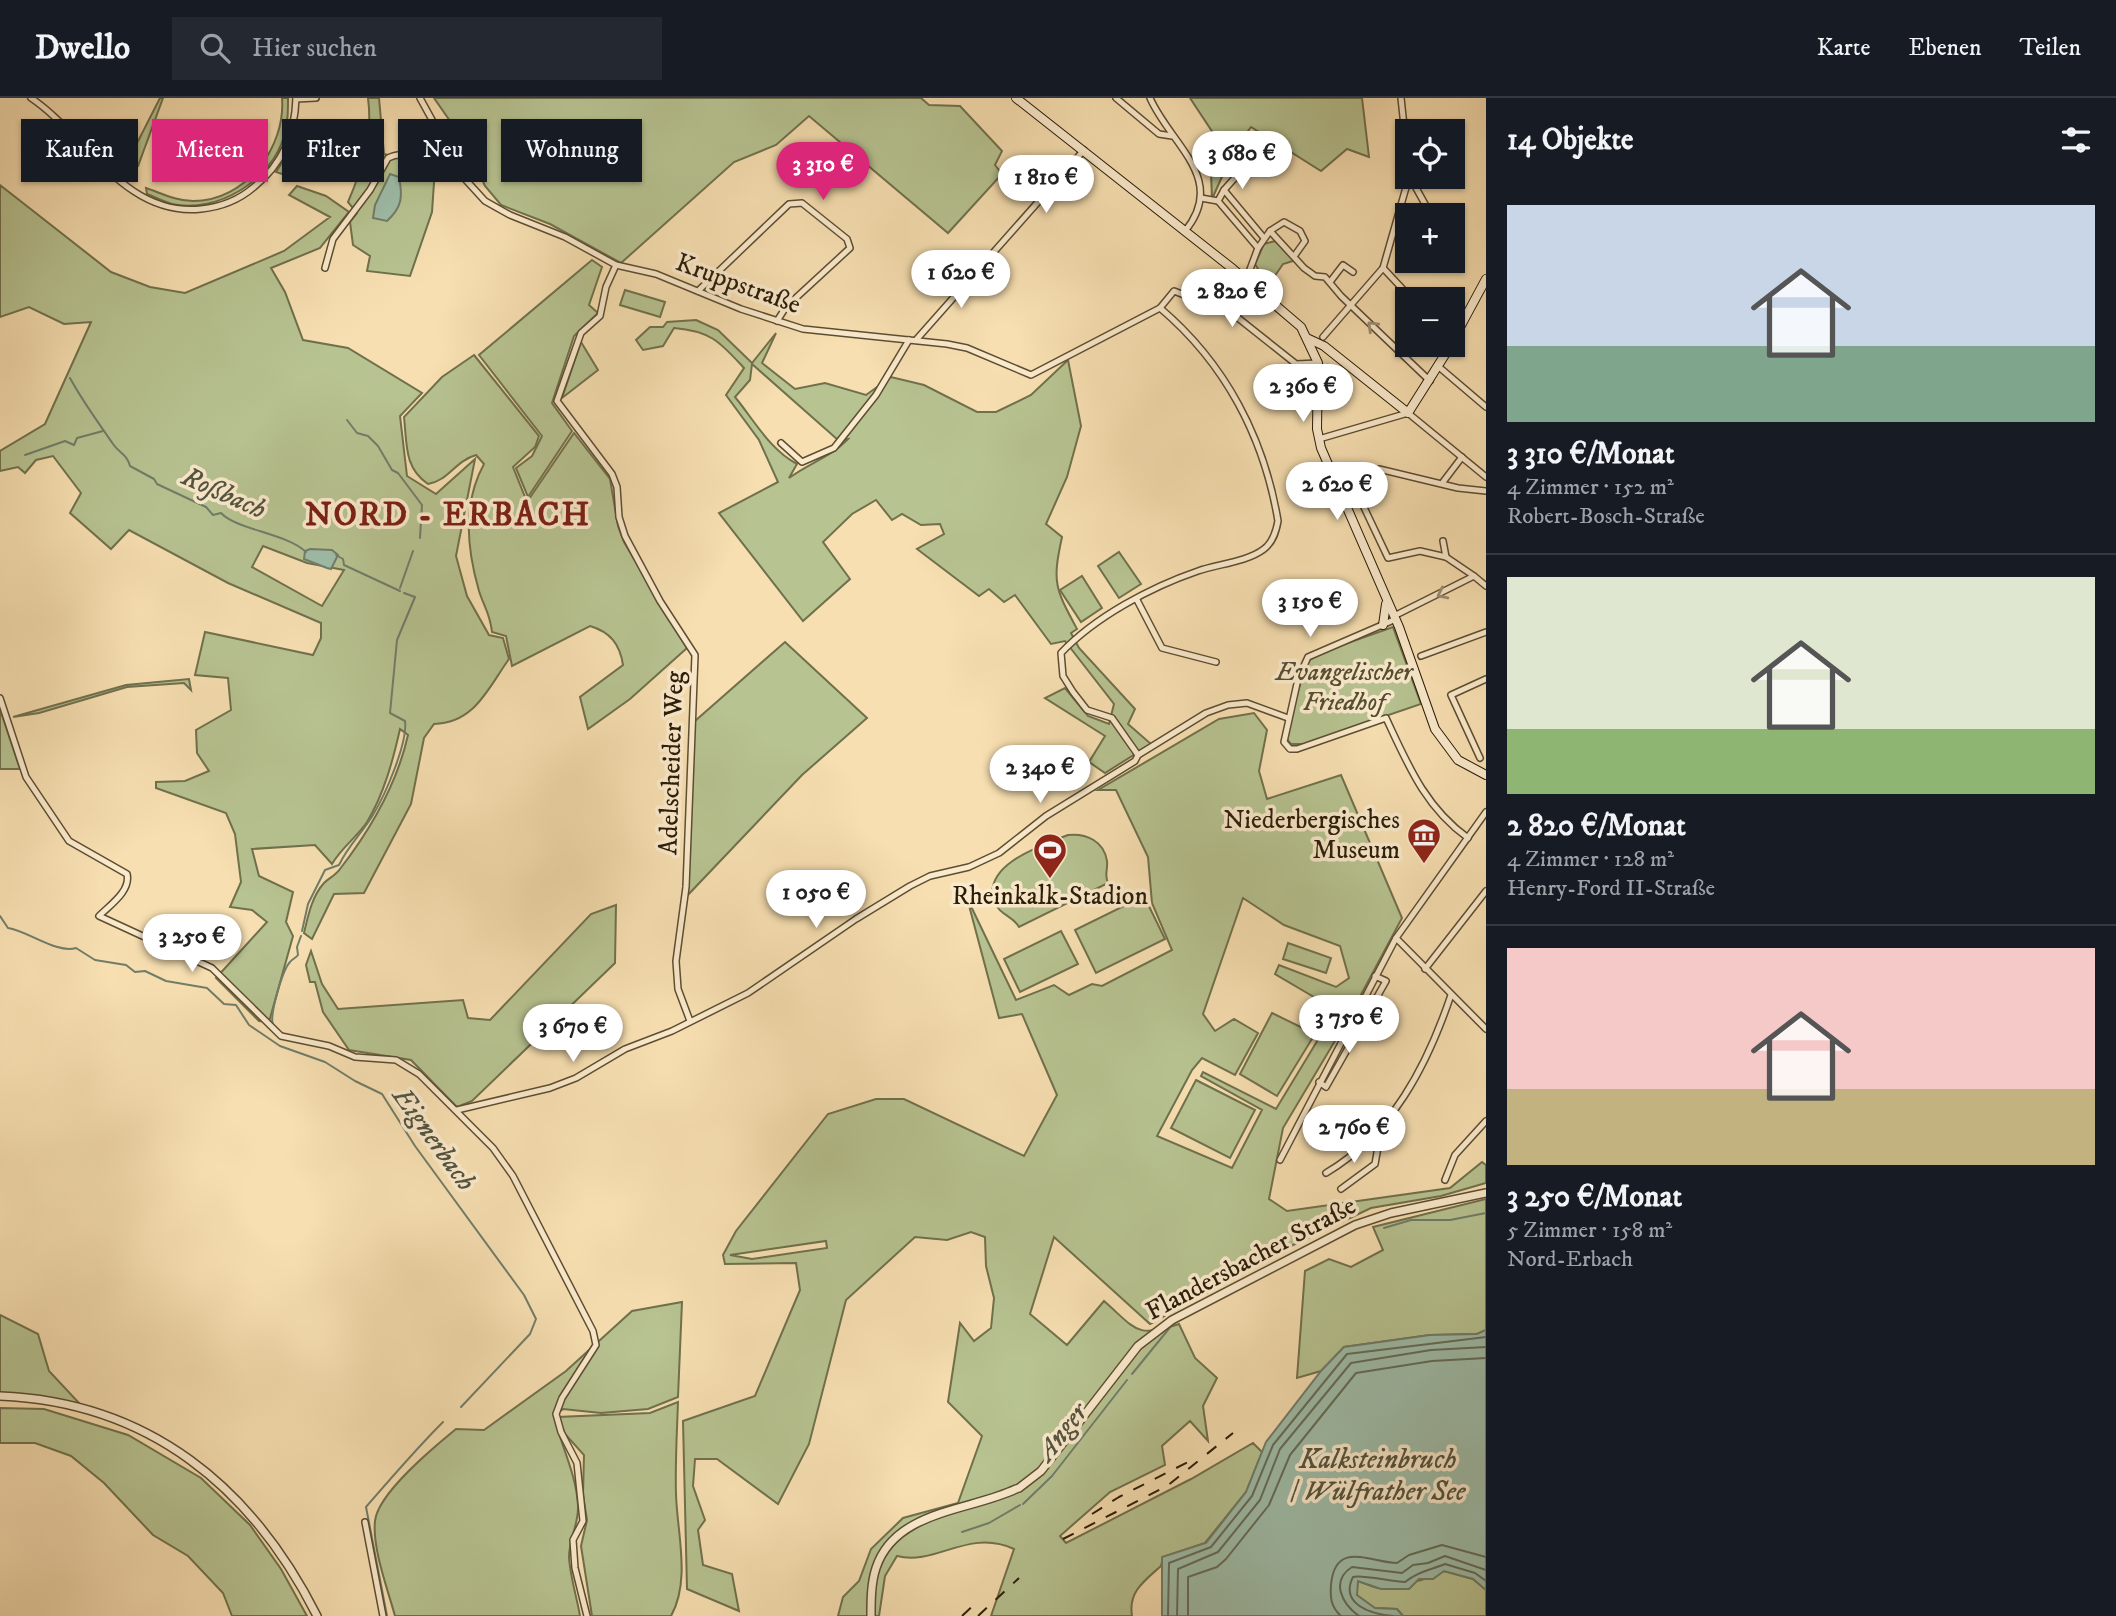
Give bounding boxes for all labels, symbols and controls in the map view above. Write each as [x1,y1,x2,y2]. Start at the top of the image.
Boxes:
search box [172,17,662,80]
text: Dwello [35,28,130,69]
icon: search [196,29,234,67]
text: Hier suchen [252,32,377,65]
text: Karte [1817,33,1870,63]
text: Ebenen [1908,33,1982,63]
text: Teilen [2020,33,2081,63]
chip: Kaufen [21,119,138,182]
chip: Mieten [152,119,268,182]
chip: Filter [282,119,384,182]
chip: Neu [398,119,487,182]
chip: Wohnung [501,119,642,182]
map controls [1395,119,1465,357]
button: locate [1395,119,1465,189]
icon: filters [2057,121,2095,159]
text: 14 Objekte [1507,122,1633,159]
pin: 3 680 € [1177,132,1307,191]
text: 3 680 € [1208,139,1276,168]
pin: 3 310 € [758,142,888,202]
text: 3 310 € [792,150,854,179]
pin: 1 810 € [981,156,1111,215]
text: 1 810 € [1014,163,1078,192]
button: + [1395,203,1465,273]
street label: Kruppstraße [671,246,805,322]
pin: 1 620 € [896,250,1026,310]
icon: home [1738,250,1864,376]
text: 1 620 € [927,258,995,287]
pin: 2 820 € [1167,270,1297,329]
text: 2 820 € [1197,277,1267,306]
button: − [1395,287,1465,357]
one-way arrow [1368,322,1381,335]
pin: 2 360 € [1238,364,1368,424]
text: 2 360 € [1269,372,1337,401]
text: 3 310 €/Monat [1507,436,1675,473]
water label: Roßbach [175,459,272,527]
pin: 2 620 € [1272,462,1402,522]
text: 2 620 € [1302,470,1372,499]
text: 4 Zimmer · 152 m² [1507,473,1674,502]
district label: NORD - ERBACH [305,495,591,536]
text: Robert-Bosch-Straße [1507,502,1705,531]
pin: 3 150 € [1245,580,1375,639]
one-way arrow [1437,586,1449,600]
text: 3 150 € [1278,587,1342,616]
icon: home [1738,622,1864,748]
park label: Evangelischer Friedhof [1274,656,1414,719]
street label: Adelscheider Weg [652,670,692,856]
pin: 2 340 € [975,746,1105,805]
text: 2 340 € [1006,753,1074,782]
place label: Niederbergisches Museum [1224,804,1400,867]
text: 2 820 €/Monat [1507,808,1686,845]
museum icon: Niederbergisches Museum [1405,816,1443,865]
sports icon: Rheinkalk-Stadion [1031,831,1069,880]
text: 4 Zimmer · 128 m² [1507,845,1674,874]
pin: 1 050 € [751,870,881,930]
text: Henry-Ford II-Straße [1507,874,1715,903]
text: 1 050 € [782,878,850,907]
place label: Rheinkalk-Stadion [952,880,1148,913]
pin: 3 250 € [127,914,257,974]
text: 3 250 € [159,922,225,951]
icon: home [1738,993,1864,1119]
pin: 3 750 € [1284,996,1414,1055]
text: 3 750 € [1315,1003,1383,1032]
pin: 3 670 € [508,1004,638,1064]
text: 3 670 € [539,1012,607,1041]
water label: Eignerbach [383,1079,483,1198]
pin: 2 760 € [1289,1105,1419,1165]
text: 2 760 € [1318,1113,1390,1142]
text: 3 250 €/Monat [1507,1179,1682,1216]
street label: Flandersbacher Straße [1140,1190,1362,1328]
text: 5 Zimmer · 158 m² [1507,1216,1672,1245]
text: Nord-Erbach [1507,1245,1633,1274]
water label: Anger [1027,1395,1097,1470]
water label: Kalksteinbruch / Wülfrather See [1289,1442,1467,1509]

